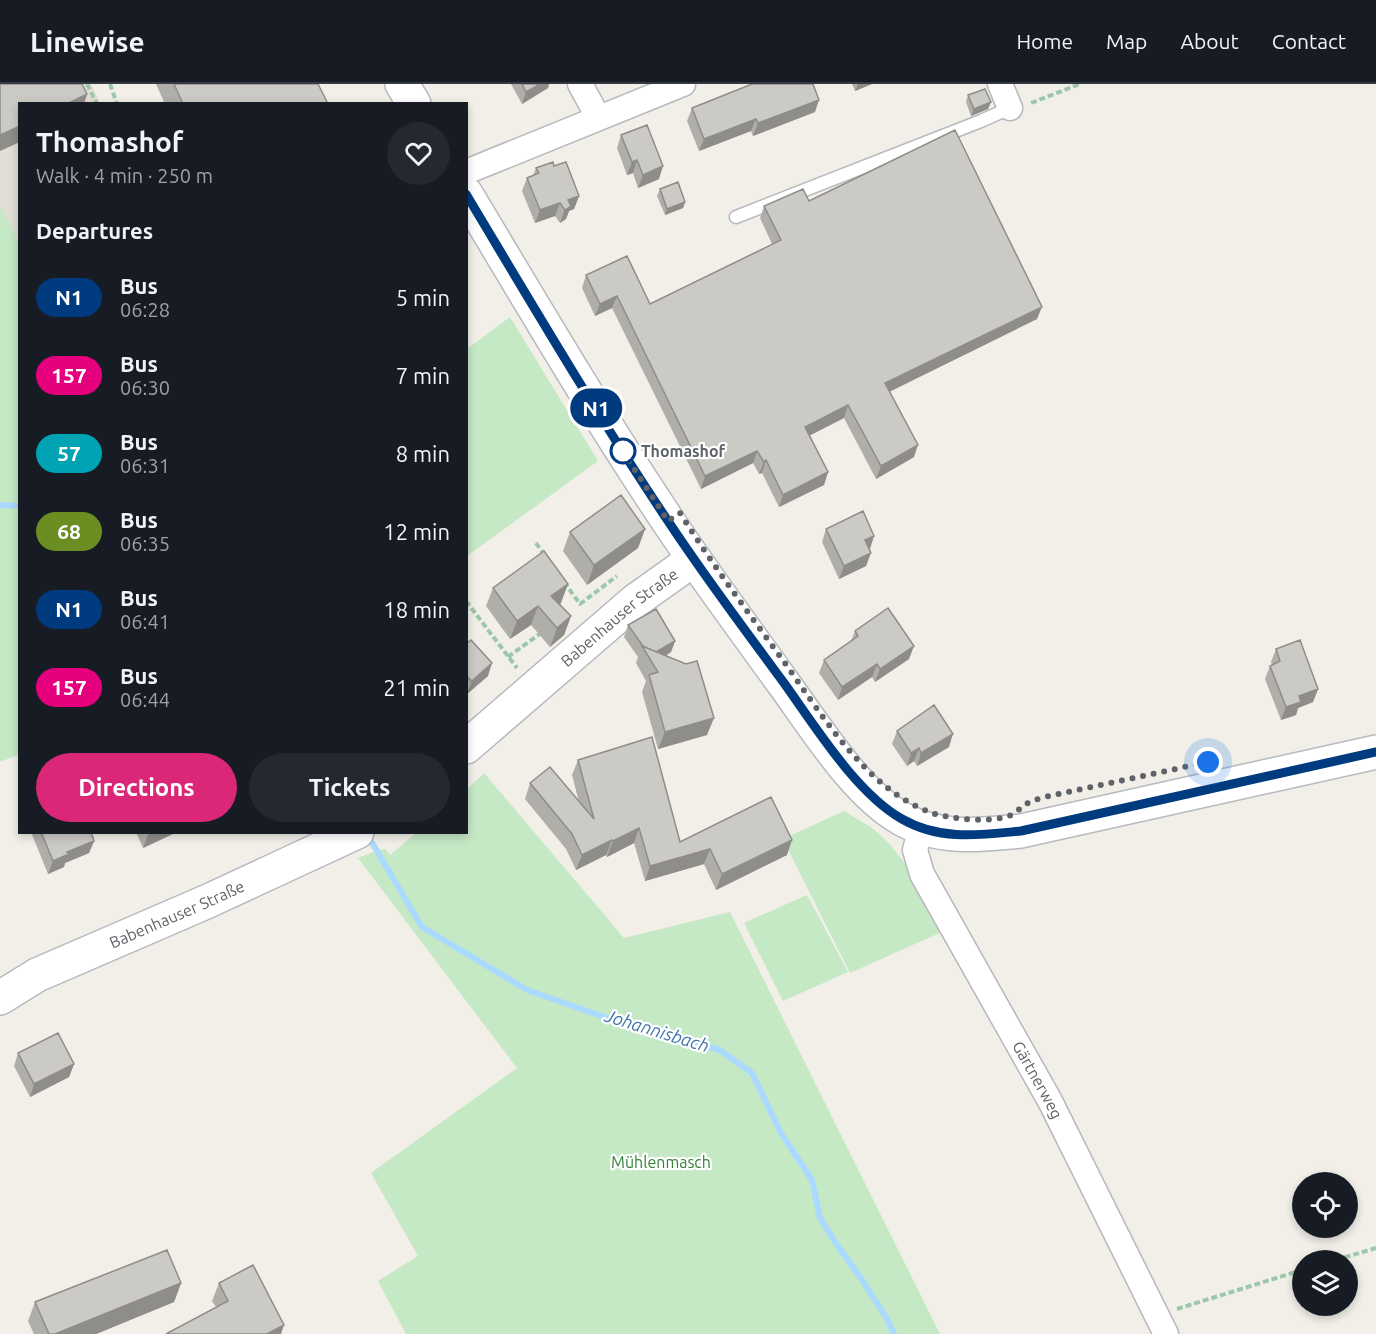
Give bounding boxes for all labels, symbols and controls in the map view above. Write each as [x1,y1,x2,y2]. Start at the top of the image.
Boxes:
text: Linewise [30,26,145,57]
text: Home [1016,29,1073,53]
text: Map [1106,29,1147,53]
text: About [1180,29,1239,53]
text: Contact [1272,29,1346,53]
button: heart [387,122,450,185]
text: Thomashof [36,126,183,157]
text: Walk · 4 min · 250 m [36,164,213,187]
text: Departures [36,218,153,243]
text: Bus [120,273,158,298]
text: N1 [55,285,83,309]
text: 5 min [396,285,450,310]
text: 06:28 [120,298,170,321]
text: Bus [120,351,158,376]
text: 157 [51,363,87,387]
text: 7 min [396,363,450,388]
text: 06:30 [120,376,170,399]
line badge: N1 [569,388,623,428]
text: N1 [582,396,610,420]
text: Bus [120,429,158,454]
marker: Thomashof [610,438,636,464]
text: 57 [57,441,81,465]
text: 8 min [396,441,450,466]
place label: Thomashof [641,442,726,460]
text: 06:31 [120,454,170,477]
text: Bus [120,507,158,532]
text: 68 [57,519,81,543]
text: 12 min [383,519,450,544]
text: 06:35 [120,532,170,555]
street label: Babenhauser Straße [557,564,681,670]
text: Bus [120,585,158,610]
text: N1 [55,597,83,621]
text: 18 min [383,597,450,622]
text: 06:41 [120,610,170,633]
text: Bus [120,663,158,688]
text: 157 [51,675,87,699]
text: 21 min [383,675,450,700]
text: 06:44 [120,688,170,711]
your location [1193,747,1223,777]
button: Directions [36,753,237,822]
button: Tickets [249,753,450,822]
street label: Babenhauser Straße [107,877,247,952]
water label: Johannisbach [602,1004,712,1055]
street label: Gärtnerweg [1009,1038,1066,1122]
park label: Mühlenmasch [611,1153,711,1171]
map controls [1292,1172,1358,1316]
button: locate [1292,1172,1358,1238]
button: layers [1292,1250,1358,1316]

